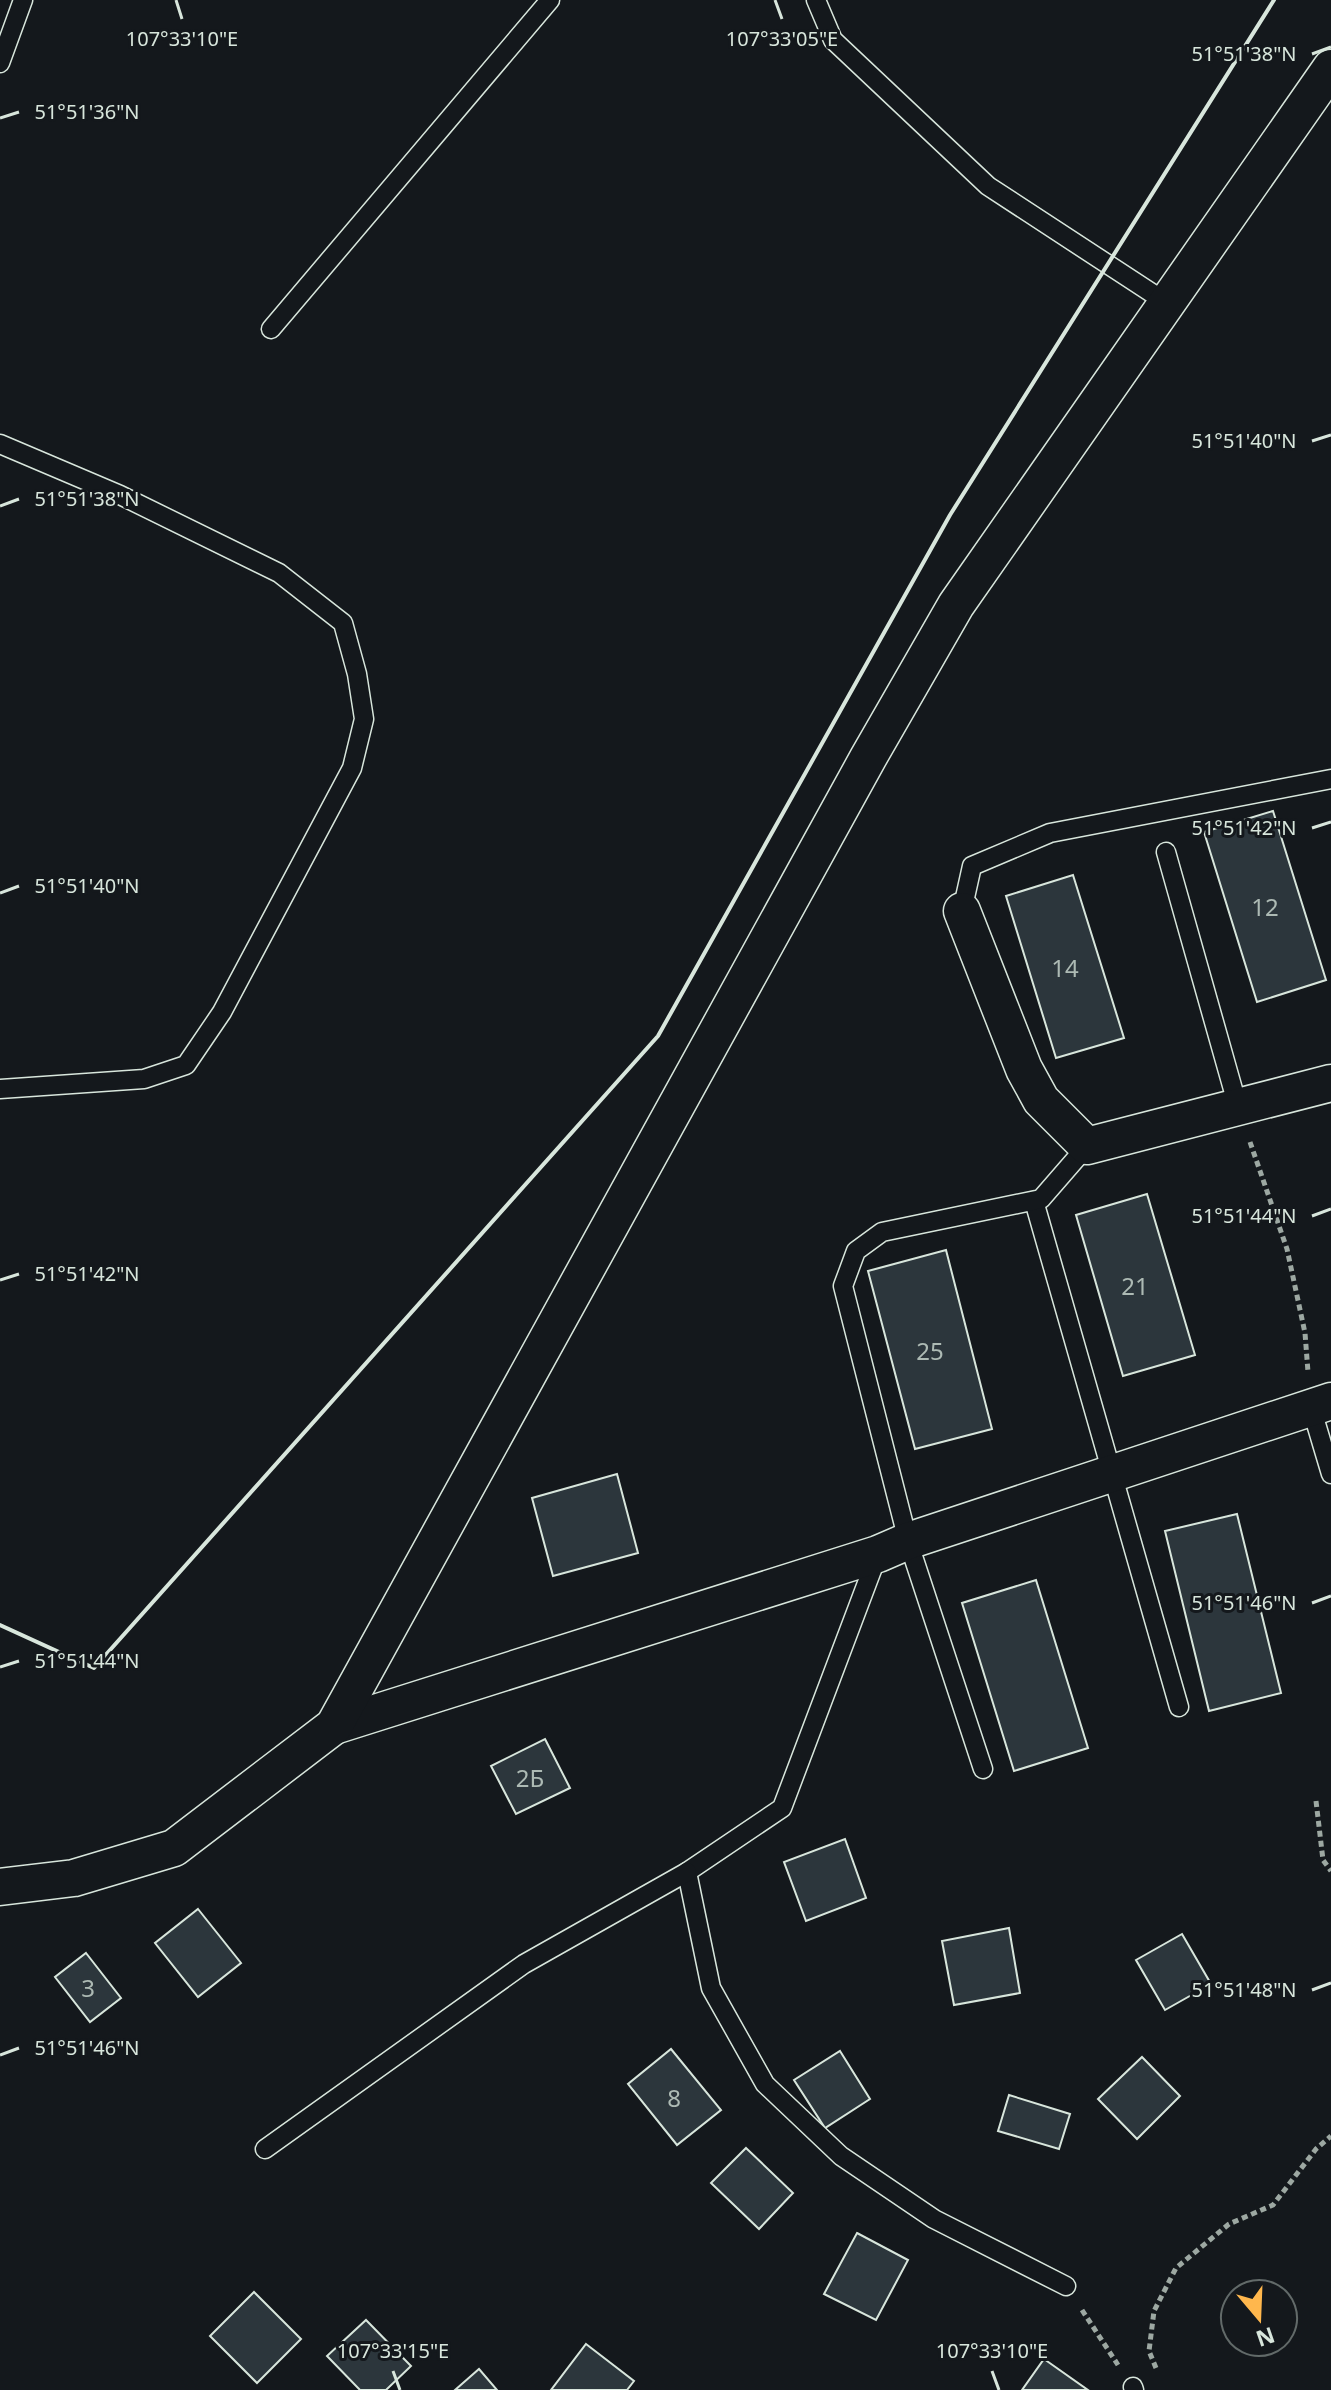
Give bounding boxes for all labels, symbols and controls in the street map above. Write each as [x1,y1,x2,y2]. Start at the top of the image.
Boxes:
text: 107°33'10"E [126,25,238,52]
text: 107°33'05"E [726,25,838,52]
text: 51°51'38"N [1191,40,1297,67]
text: 51°51'36"N [34,98,140,125]
text: 51°51'40"N [1191,427,1297,454]
text: 51°51'38"N [34,485,140,512]
text: 51°51'42"N [1191,814,1297,841]
text: 51°51'40"N [34,872,140,899]
house number: 12 [1251,890,1279,923]
house number: 14 [1051,951,1079,984]
text: 51°51'44"N [1191,1202,1297,1229]
text: 51°51'42"N [34,1260,140,1287]
house number: 21 [1121,1269,1149,1302]
house number: 25 [916,1334,944,1367]
text: 51°51'46"N [1191,1589,1297,1616]
text: 51°51'44"N [34,1647,140,1674]
house number: 2Б [516,1761,544,1794]
house number: 3 [81,1971,95,2004]
text: 51°51'48"N [1191,1976,1297,2003]
text: 51°51'46"N [34,2034,140,2061]
house number: 8 [667,2081,681,2114]
north arrow [1219,2278,1299,2358]
text: N [1252,2321,1279,2355]
text: 107°33'15"E [337,2337,449,2364]
text: 107°33'10"E [936,2337,1048,2364]

